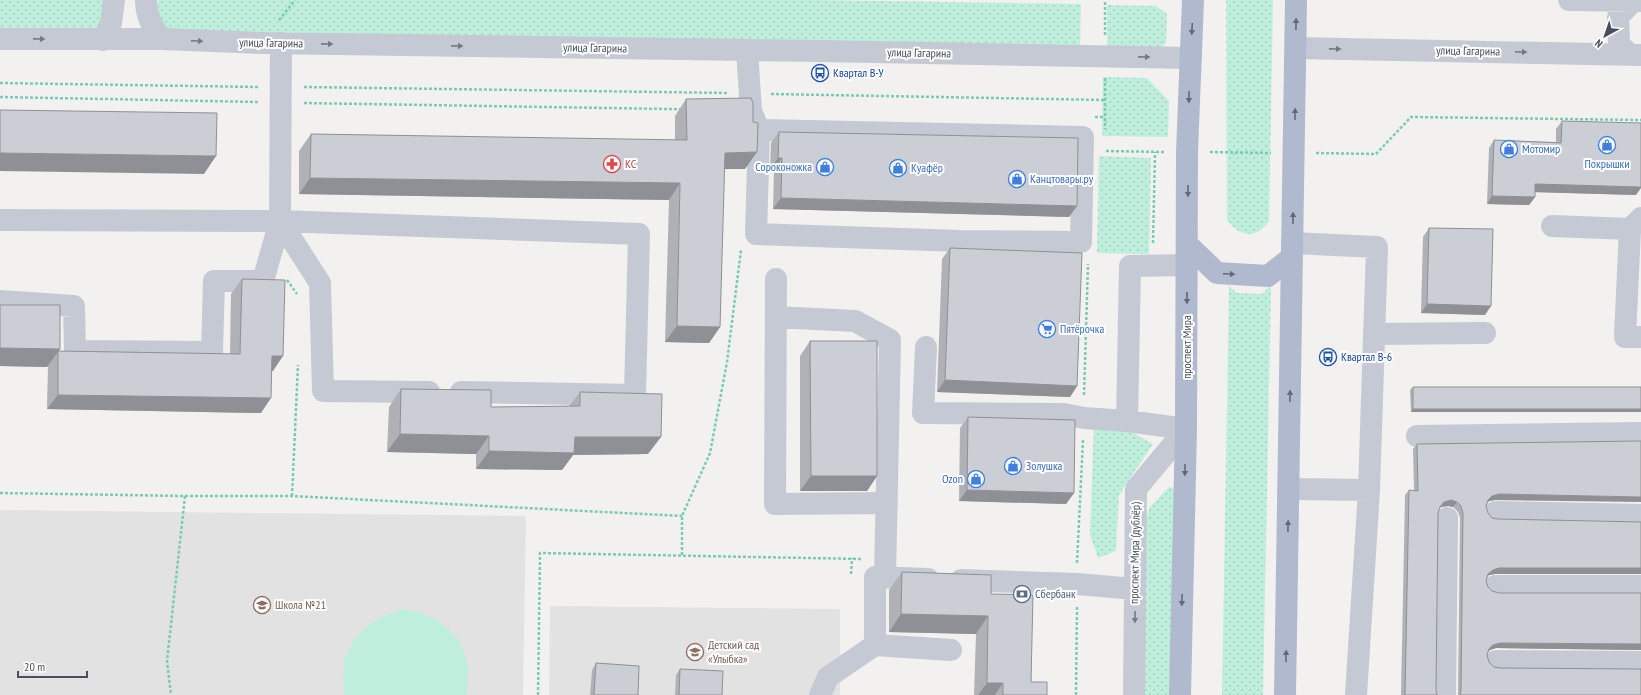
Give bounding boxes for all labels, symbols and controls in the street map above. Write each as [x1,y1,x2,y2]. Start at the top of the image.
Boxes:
north arrow [1585,16,1625,56]
one-way arrow [1293,17,1299,30]
one-way arrow [1189,23,1195,36]
street label: улица Гагарина [239,34,303,51]
one-way arrow [33,36,46,42]
text: N [1592,36,1605,51]
one-way arrow [191,37,203,44]
street label: улица Гагарина [563,39,627,56]
one-way arrow [321,41,334,47]
street label: улица Гагарина [1436,42,1500,59]
one-way arrow [451,43,464,49]
street label: улица Гагарина [887,44,951,61]
one-way arrow [1329,46,1342,52]
one-way arrow [1515,49,1528,55]
one-way arrow [1138,54,1150,61]
bus stop icon: Квартал В-У [810,63,830,83]
place label: Квартал В-У [833,65,884,80]
one-way arrow [1186,91,1193,103]
one-way arrow [1291,108,1298,120]
shop icon: Покрышки [1597,135,1617,155]
shop icon: Мотомир [1499,139,1519,159]
place label: Мотомир [1522,141,1560,156]
pharmacy icon: КС [602,154,622,174]
place label: КС [625,156,637,171]
place label: Покрышки [1585,156,1629,171]
shop icon: Сороконожка [815,157,835,177]
shop icon: Куафёр [888,158,908,178]
place label: Сороконожка [755,159,812,174]
place label: Куафёр [911,160,943,175]
shop icon: Канцтовары.ру [1007,169,1027,189]
place label: Канцтовары.ру [1030,171,1094,186]
one-way arrow [1185,185,1191,198]
one-way arrow [1289,212,1296,224]
one-way arrow [1223,271,1236,277]
one-way arrow [1184,292,1191,304]
street label: проспект Мира [1179,315,1194,379]
supermarket icon: Пятёрочка [1037,319,1057,339]
place label: Пятёрочка [1060,321,1104,336]
bus stop icon: Квартал В-6 [1318,347,1338,367]
place label: Квартал В-6 [1341,349,1392,364]
one-way arrow [1287,389,1293,402]
shop icon: Золушка [1003,456,1023,476]
place label: Золушка [1026,458,1063,473]
one-way arrow [1182,464,1189,476]
shop icon: Ozon [966,469,986,489]
place label: Ozon [942,471,963,486]
street label: проспект Мира (дублёр) [1126,502,1143,604]
one-way arrow [1285,519,1291,532]
bank icon: Сбербанк [1012,584,1032,604]
place label: Сбербанк [1035,586,1076,601]
one-way arrow [1179,594,1186,606]
school or university icon: Школа №21 [252,595,272,615]
place label: Школа №21 [275,597,326,612]
one-way arrow [1132,611,1138,624]
place label: Детский сад «Улыбка» [708,637,760,666]
school or university icon: Детский сад «Улыбка» [685,642,705,662]
one-way arrow [1283,649,1289,662]
scale bar [18,653,87,679]
text: 20 m [24,659,45,674]

